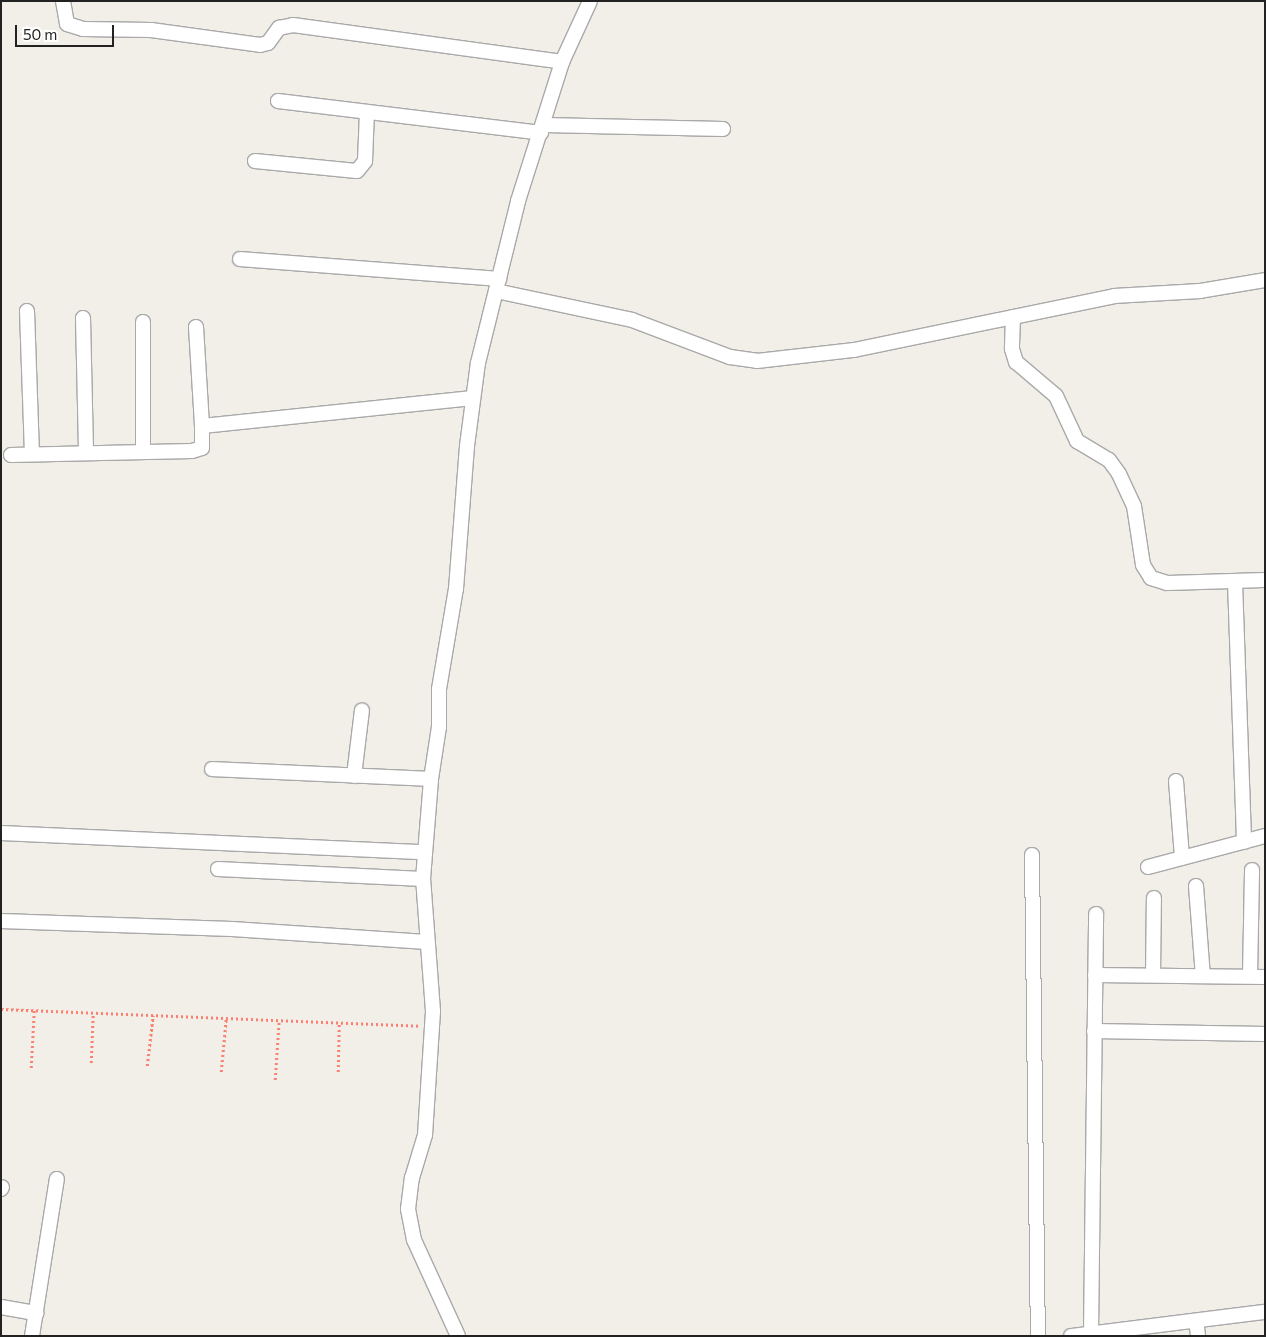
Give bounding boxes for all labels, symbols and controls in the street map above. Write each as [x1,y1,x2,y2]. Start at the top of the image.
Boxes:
scale bar [18,15,116,47]
text: 50 m [23,25,57,43]

